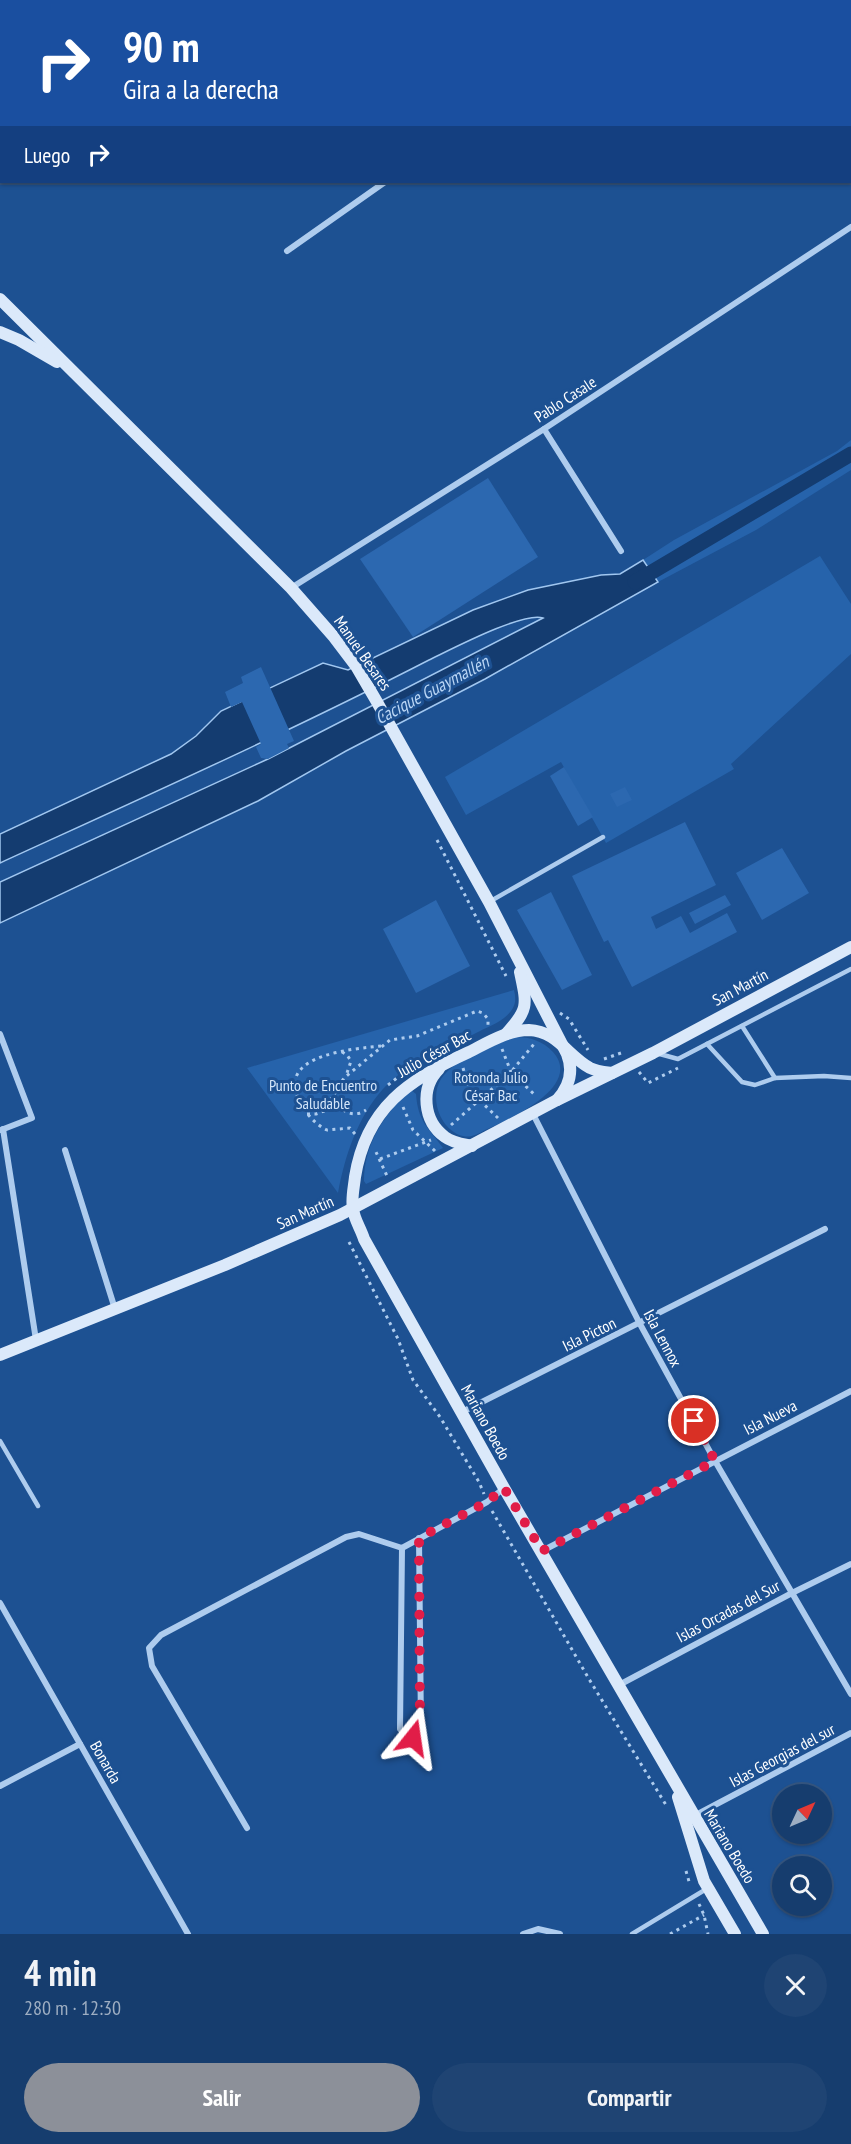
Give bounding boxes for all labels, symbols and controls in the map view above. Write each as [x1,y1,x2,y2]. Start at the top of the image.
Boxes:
text: 90 m [123,19,200,74]
icon: right [24,24,102,102]
text: Gira a la derecha [123,72,279,106]
icon: right [82,138,115,171]
text: Luego [24,141,70,169]
street label: Pablo Casale [530,372,600,426]
street label: Manuel Besares [330,612,396,694]
water label: Cacique Guaymallén [371,649,494,729]
street label: San Martín [709,964,771,1010]
street label: Julio César Bac [393,1024,475,1082]
park label: Rotonda Julio César Bac [454,1067,528,1105]
park label: Punto de Encuentro Saludable [269,1075,377,1113]
street label: San Martín [274,1191,336,1233]
street label: Isla Lennox [640,1306,687,1371]
street label: Isla Picton [559,1312,619,1356]
street label: Mariano Boedo [457,1381,515,1463]
pin [668,1395,719,1446]
street label: Isla Nueva [740,1395,800,1439]
icon: arrive [677,1404,710,1437]
street label: Islas Orcadas del Sur [673,1575,784,1647]
position arrow [381,1706,445,1770]
street label: Islas Georgias del sur [726,1718,839,1791]
street label: Bonarda [86,1737,126,1787]
north arrow [772,1784,832,1844]
map controls [772,1784,832,1916]
street label: Mariano Boedo [700,1805,760,1887]
button: search [772,1856,832,1916]
text: 4 min [24,1949,97,1996]
button: close [764,1954,827,2017]
text: 280 m · 12:30 [24,1995,121,2021]
button: Salir [24,2063,420,2132]
button: Compartir [432,2063,827,2132]

